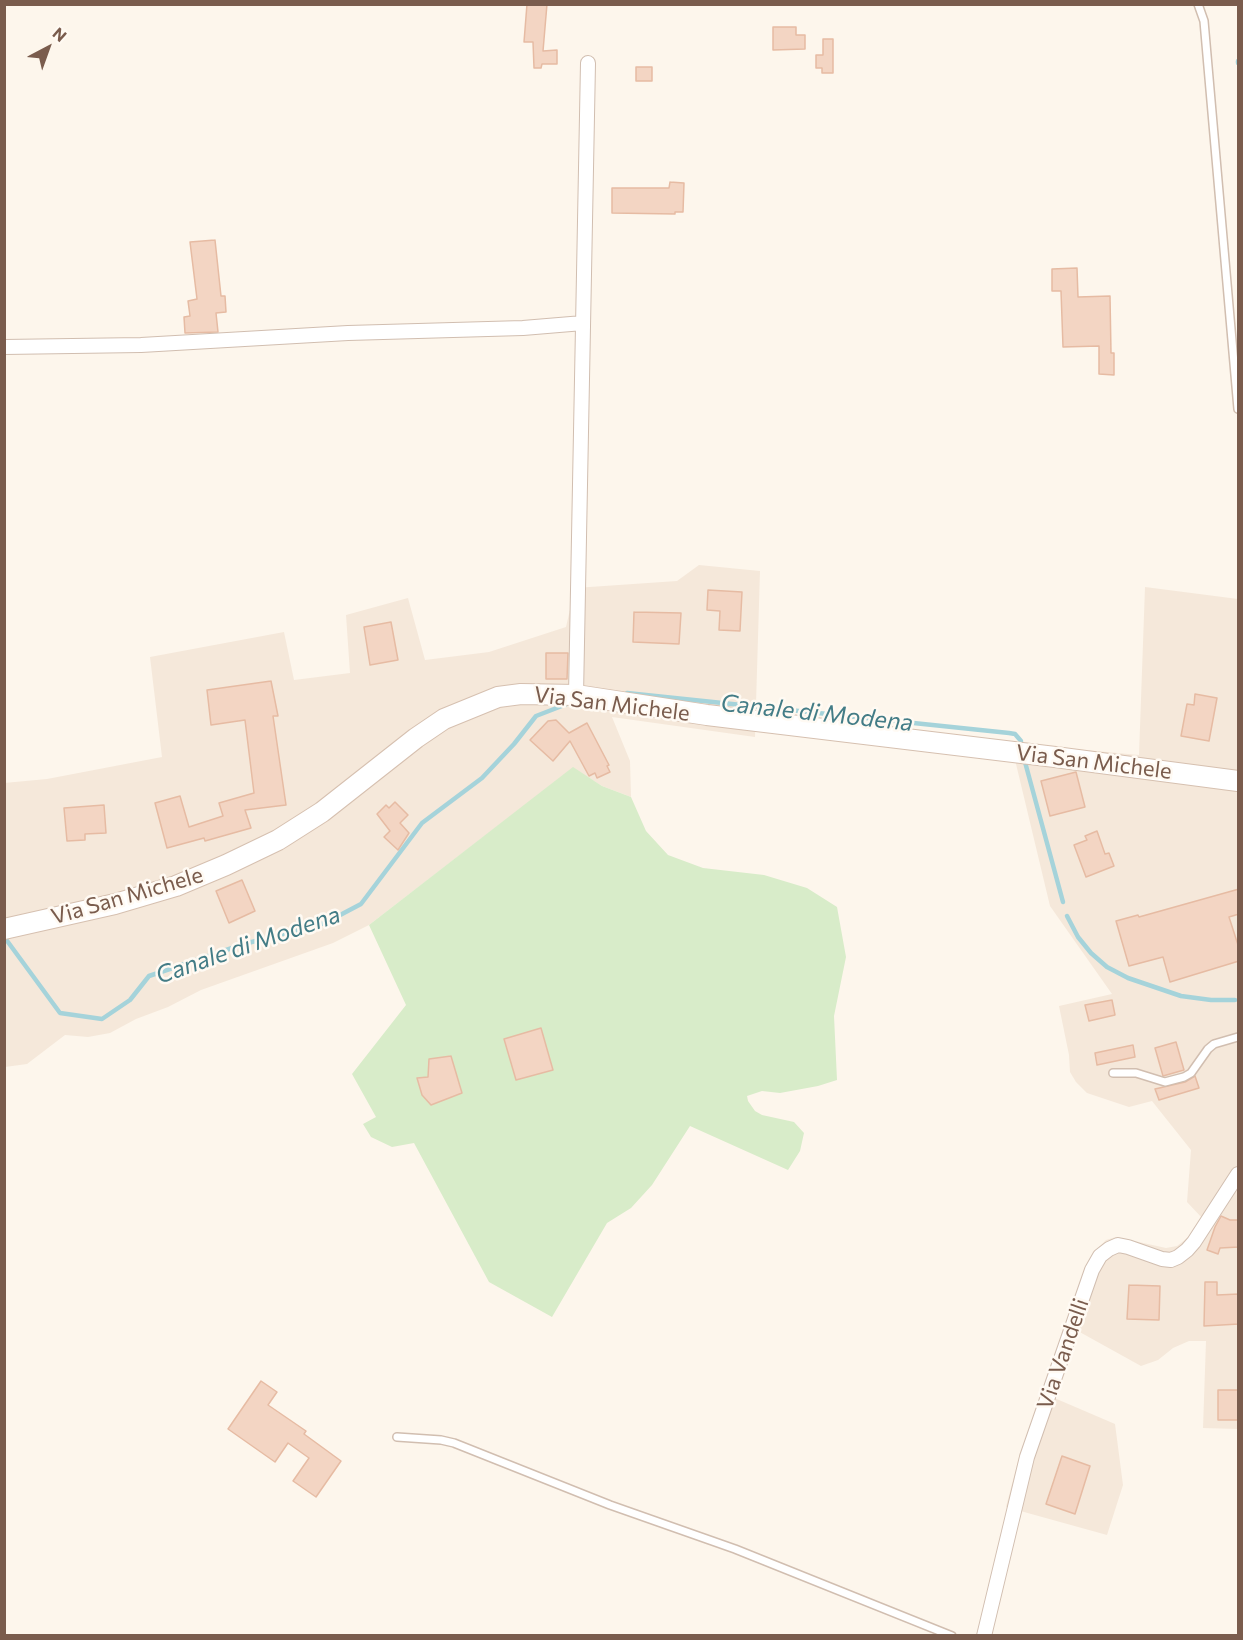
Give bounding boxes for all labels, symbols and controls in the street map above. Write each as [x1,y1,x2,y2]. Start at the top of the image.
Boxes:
north arrow [18,18,78,78]
text: N [49,23,71,45]
street label: Via San Michele [533,681,691,727]
water label: Canale di Modena [719,689,915,737]
street label: Via San Michele [1015,739,1173,785]
street label: Via San Michele [48,862,206,930]
water label: Canale di Modena [152,900,344,990]
street label: Via Vandelli [1032,1295,1094,1413]

